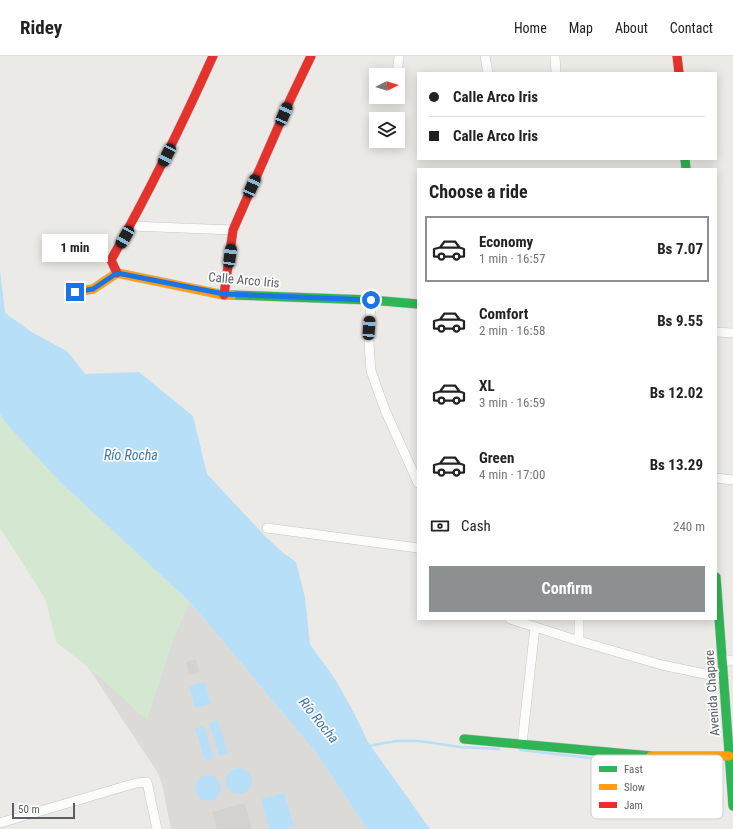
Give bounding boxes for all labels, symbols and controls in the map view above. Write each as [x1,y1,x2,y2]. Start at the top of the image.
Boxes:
text: Ridey [20,16,62,39]
text: Home [514,20,547,36]
text: Map [569,20,593,36]
text: About [615,20,648,36]
text: Contact [670,20,713,36]
north arrow [369,68,405,104]
map controls [369,68,405,148]
text: Calle Arco Iris [453,88,538,106]
car [274,101,294,127]
button: layers [369,112,405,148]
text: Calle Arco Iris [453,127,538,145]
car [156,142,178,168]
car [242,173,262,199]
text: Choose a ride [429,181,528,202]
car [114,224,136,250]
icon: car [431,231,467,267]
text: Economy [479,233,533,251]
callout: 1 min [42,234,108,262]
text: 1 min [61,240,89,255]
text: Bs 7.07 [657,240,703,258]
car [222,243,238,269]
text: 1 min · 16:57 [479,251,545,266]
street label: Calle Arco Iris [208,269,280,291]
route end [66,283,84,301]
route start [362,291,380,309]
icon: car [431,303,467,339]
text: Comfort [479,305,528,323]
text: Bs 9.55 [657,312,703,330]
car [362,316,376,340]
text: 2 min · 16:58 [479,323,545,338]
icon: car [431,375,467,411]
text: XL [479,377,495,395]
text: Bs 12.02 [650,384,703,402]
text: 3 min · 16:59 [479,395,545,410]
water label: Río Rocha [104,447,158,463]
icon: car [431,447,467,483]
text: Green [479,449,514,467]
text: Bs 13.29 [650,456,703,474]
text: 4 min · 17:00 [479,467,545,482]
icon: cash [429,515,451,537]
text: Cash [461,517,491,535]
text: 240 m [673,519,705,534]
button: Confirm [429,566,705,612]
street label: Avenida Chapare [702,650,722,736]
water label: Río Rocha [296,694,342,746]
legend [591,755,723,819]
text: Fast [624,763,643,776]
text: Slow [624,781,645,794]
text: Jam [624,799,643,812]
scale bar [12,801,75,820]
text: 50 m [18,803,40,816]

